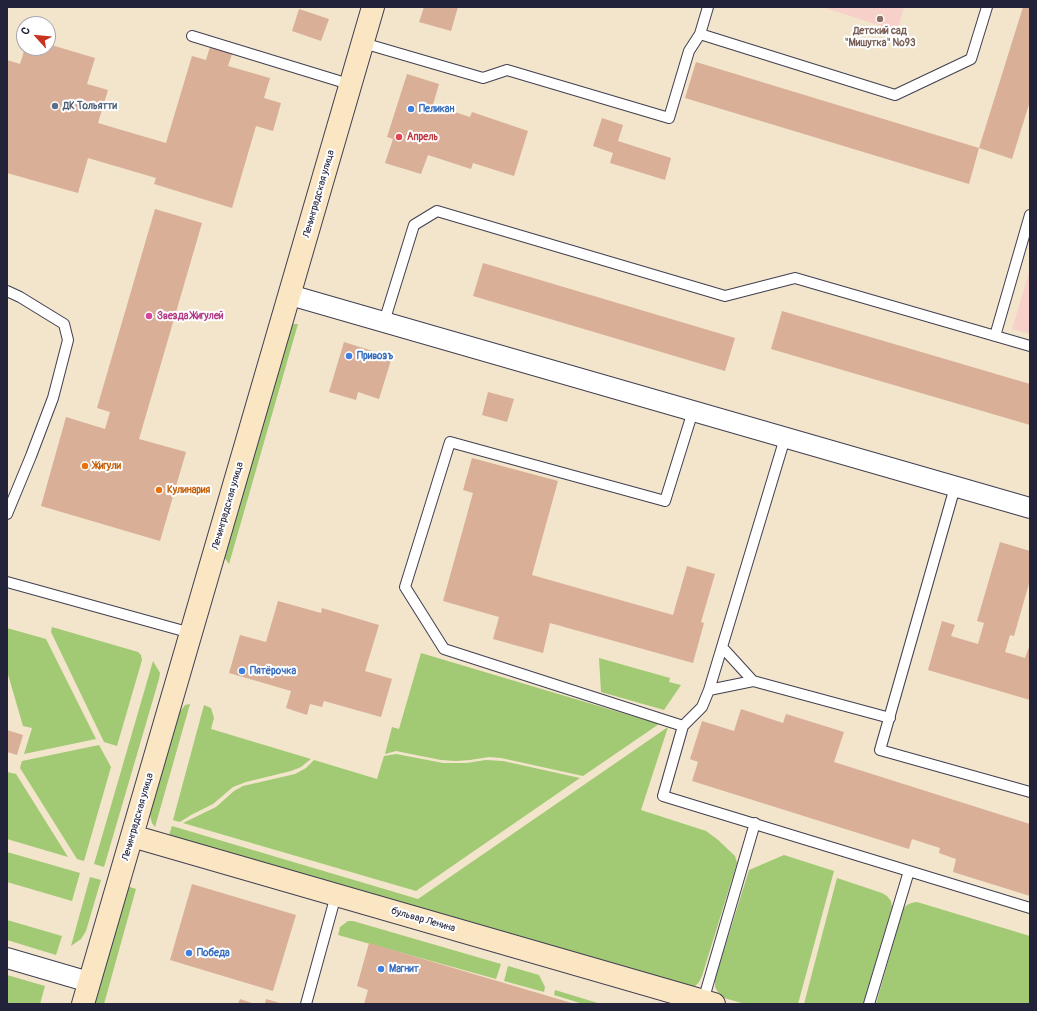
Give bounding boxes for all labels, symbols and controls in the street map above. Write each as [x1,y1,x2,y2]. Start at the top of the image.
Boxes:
marker: Детский сад "Мишутка" №93 [875,14,885,24]
north arrow [16,16,56,56]
text: С [18,25,33,37]
place label: Детский сад "Мишутка" №93 [845,25,915,48]
place label: ДК Тольятти [63,100,117,112]
marker: ДК Тольятти [50,101,60,111]
place label: Пеликан [419,103,454,115]
marker: Пеликан [406,104,416,114]
place label: Апрель [407,131,438,143]
marker: Апрель [394,132,404,142]
street label: Ленинградская улица [301,149,337,239]
place label: Звезда Жигулей [157,310,224,322]
marker: Звезда Жигулей [144,311,154,321]
place label: Привозъ [357,350,393,362]
marker: Привозъ [344,351,354,361]
place label: Жигули [93,460,121,472]
marker: Жигули [80,461,90,471]
street label: Ленинградская улица [210,461,246,551]
place label: Кулинария [167,484,210,496]
marker: Кулинария [154,485,164,495]
place label: Пятёрочка [250,665,296,677]
marker: Пятёрочка [237,666,247,676]
street label: Ленинградская улица [120,772,156,862]
street label: бульвар Ленина [389,905,457,935]
place label: Победа [197,947,230,959]
marker: Победа [184,948,194,958]
place label: Магнит [389,963,419,975]
marker: Магнит [376,964,386,974]

